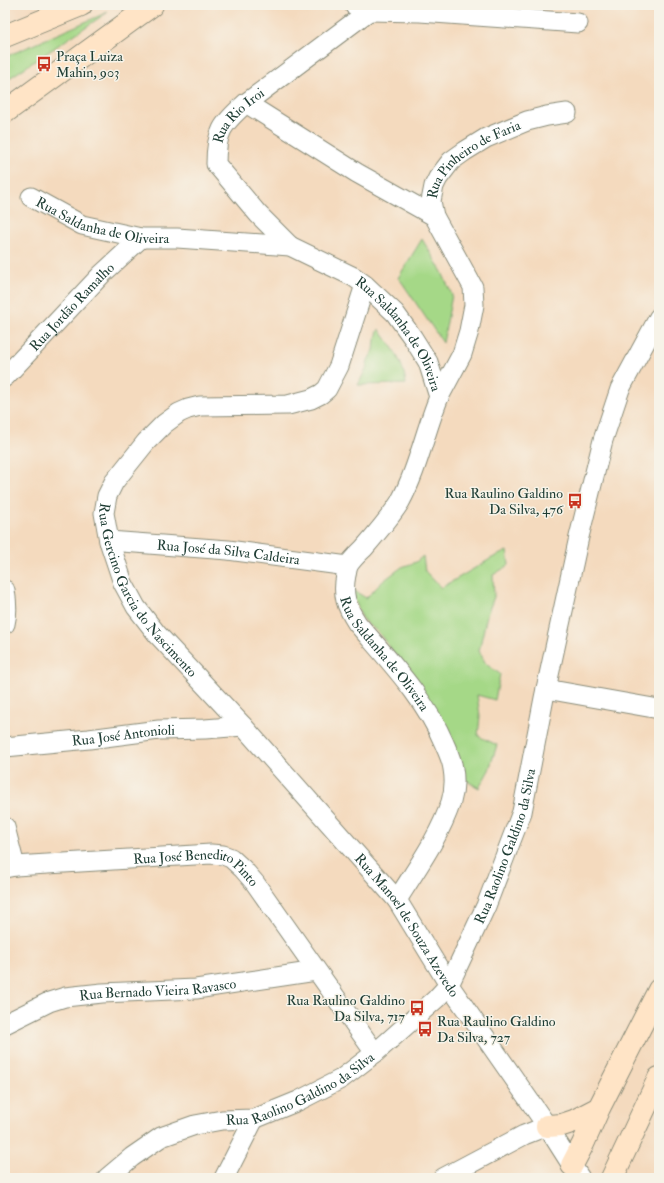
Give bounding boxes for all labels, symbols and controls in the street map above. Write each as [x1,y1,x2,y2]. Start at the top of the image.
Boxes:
place label: Praça Luiza Mahin, 903 [56,48,123,81]
bus stop icon: Praça Luiza Mahin, 903 [35,55,53,73]
street label: Rua Rio Iroi [209,84,268,145]
street label: Rua Pinheiro de Faria [423,116,523,200]
street label: Rua Saldanha de Oliveira [33,193,169,247]
street label: Rua Jordão Ramalho [26,259,118,354]
street label: Rua Saldanha de Oliveira [352,273,445,394]
place label: Rua Raulino Galdino Da Silva, 476 [444,485,564,518]
bus stop icon: Rua Raulino Galdino Da Silva, 476 [566,492,584,510]
street label: Rua Gercino Garcia do Nascimento [95,502,201,680]
street label: Rua José da Silva Caldeira [156,536,301,568]
street label: Rua Saldanha de Oliveira [337,594,433,714]
street label: Rua José Antonioli [71,721,175,749]
street label: Rua Raolino Galdino da Silva [470,767,539,926]
street label: Rua José Benedito Pinto [133,845,263,890]
street label: Rua Manoel de Souza Azevedo [351,850,463,1000]
street label: Rua Bernado Vieira Ravasco [78,975,237,1004]
place label: Rua Raulino Galdino Da Silva, 717 [286,992,406,1025]
bus stop icon: Rua Raulino Galdino Da Silva, 717 [408,999,426,1017]
place label: Rua Raulino Galdino Da Silva, 727 [437,1013,556,1046]
bus stop icon: Rua Raulino Galdino Da Silva, 727 [416,1020,434,1038]
street label: Rua Raolino Galdino da Silva [226,1048,378,1128]

